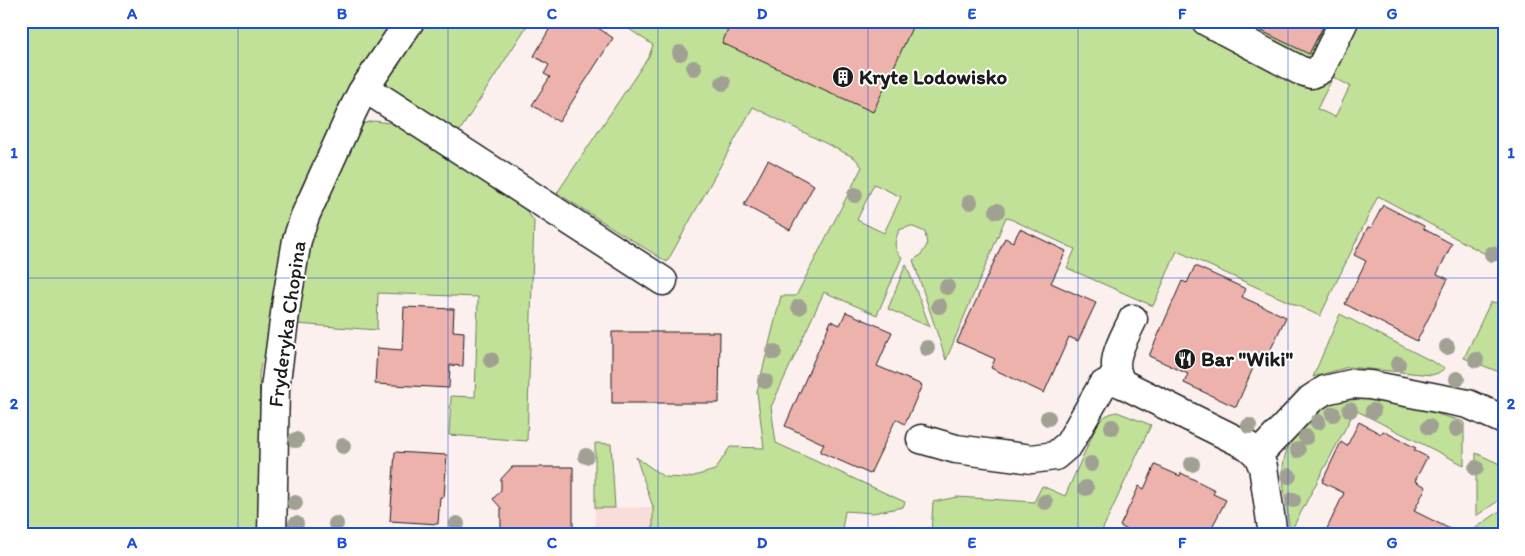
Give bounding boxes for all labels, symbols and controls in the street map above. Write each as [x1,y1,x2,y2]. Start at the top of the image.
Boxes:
text: A [126,4,138,23]
text: B [337,4,348,23]
text: C [547,4,558,23]
text: D [757,4,768,23]
text: E [968,4,977,23]
text: F [1178,4,1187,23]
text: G [1386,4,1398,23]
place label: Kryte Lodowisko [859,64,1008,90]
building icon: Kryte Lodowisko [831,65,855,89]
text: 1 [10,143,18,162]
text: 1 [1507,143,1515,162]
street label: Fryderyka Chopina [262,239,311,409]
place label: Bar "Wiki" [1201,346,1294,371]
restaurant icon: Bar "Wiki" [1173,347,1197,371]
text: 2 [10,394,19,413]
text: 2 [1507,394,1516,413]
text: A [126,533,138,552]
text: B [337,533,348,552]
text: C [547,533,558,552]
text: D [757,533,768,552]
text: E [968,533,977,552]
text: F [1178,533,1187,552]
text: G [1386,533,1398,552]

